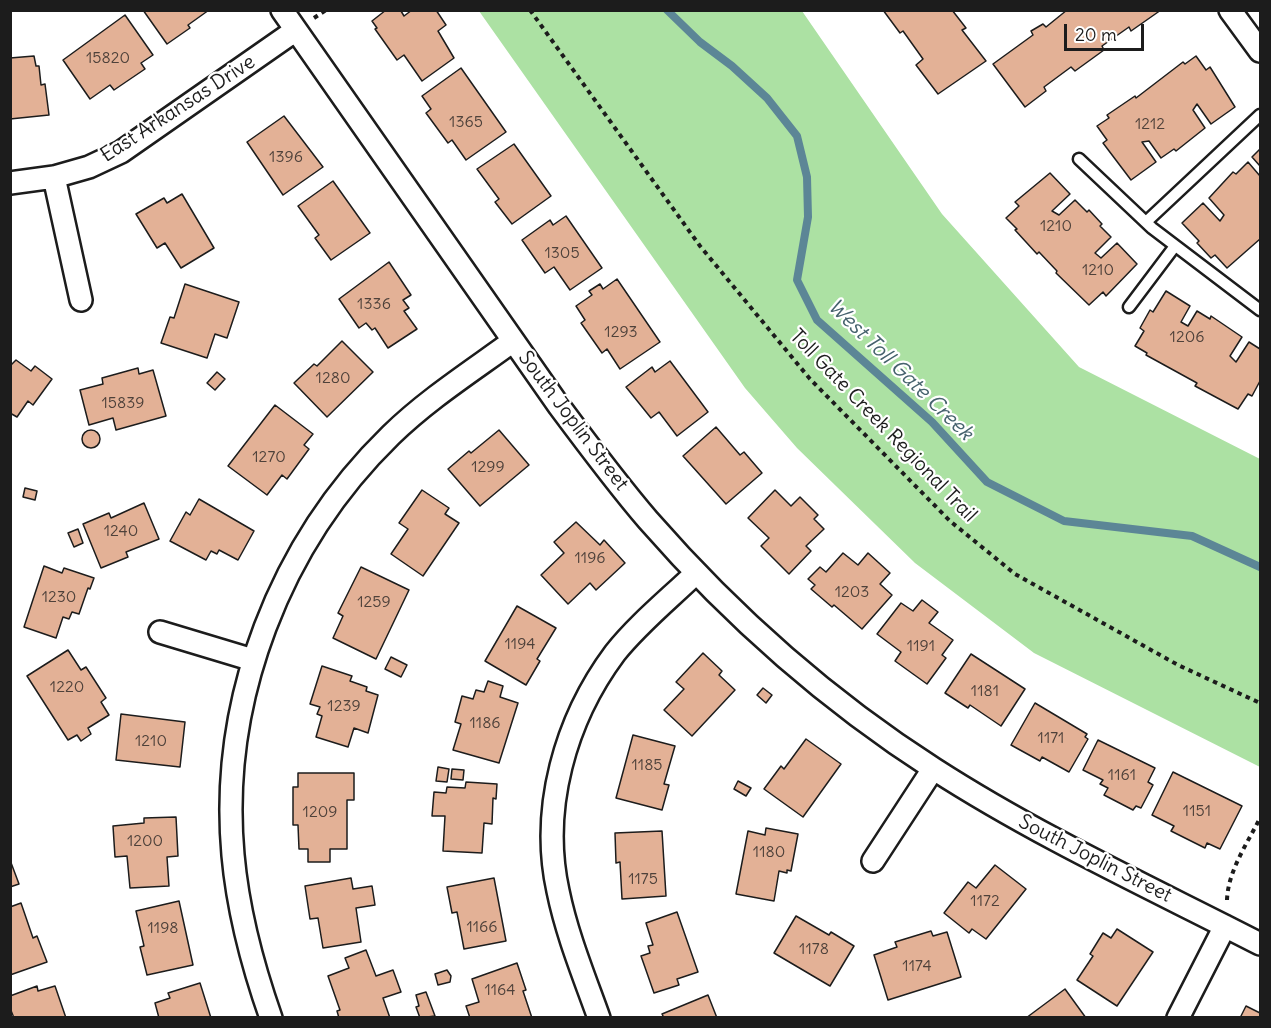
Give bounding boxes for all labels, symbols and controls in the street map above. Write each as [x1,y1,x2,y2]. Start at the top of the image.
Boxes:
scale bar [1067,12,1146,50]
text: 20 m [1075,23,1117,46]
house number: 15820 [86,48,130,68]
street label: East Arkansas Drive [96,50,260,168]
house number: 1365 [449,112,483,132]
house number: 1212 [1135,114,1165,134]
house number: 1396 [269,147,303,167]
house number: 1210 [1040,216,1072,236]
house number: 1305 [544,243,580,263]
house number: 1210 [1082,260,1114,280]
house number: 1336 [357,294,391,314]
water label: West Toll Gate Creek [822,294,978,446]
house number: 1293 [604,322,638,342]
street label: Toll Gate Creek Regional Trail [784,325,982,527]
house number: 1206 [1170,327,1204,347]
street label: South Joplin Street [513,346,633,496]
house number: 1280 [316,368,350,388]
house number: 15839 [101,393,145,413]
house number: 1270 [252,447,286,467]
house number: 1299 [471,457,505,477]
house number: 1240 [104,521,138,541]
house number: 1196 [574,548,606,568]
house number: 1203 [835,582,869,602]
house number: 1230 [42,587,76,607]
house number: 1259 [357,592,391,612]
house number: 1194 [504,634,536,654]
house number: 1191 [907,636,935,656]
house number: 1220 [50,677,84,697]
house number: 1181 [971,681,999,701]
house number: 1239 [327,696,361,716]
house number: 1186 [469,713,501,733]
house number: 1171 [1038,728,1064,748]
house number: 1210 [135,731,167,751]
house number: 1185 [631,755,663,775]
house number: 1161 [1108,765,1136,785]
house number: 1151 [1183,801,1211,821]
house number: 1209 [303,802,337,822]
street label: South Joplin Street [1014,810,1176,908]
house number: 1200 [127,831,163,851]
house number: 1180 [753,842,785,862]
house number: 1175 [628,869,658,889]
house number: 1172 [970,891,1000,911]
house number: 1166 [466,917,498,937]
house number: 1198 [147,918,179,938]
house number: 1178 [799,939,829,959]
house number: 1174 [902,956,932,976]
house number: 1164 [484,980,516,1000]

